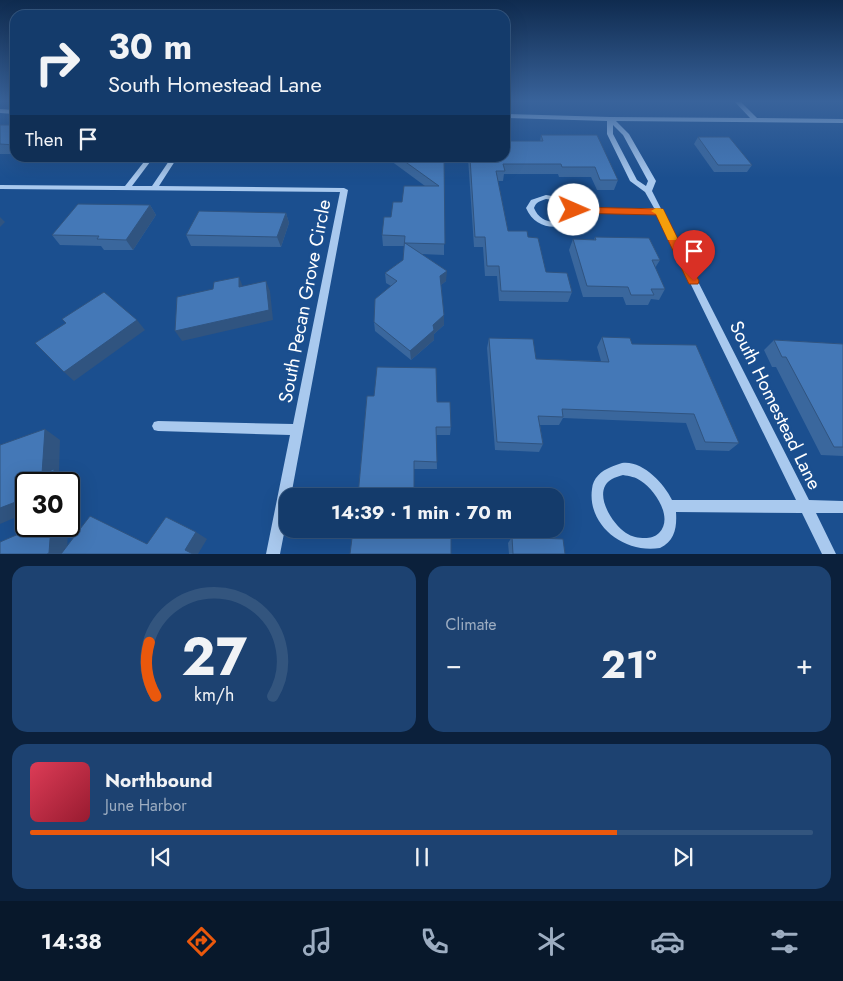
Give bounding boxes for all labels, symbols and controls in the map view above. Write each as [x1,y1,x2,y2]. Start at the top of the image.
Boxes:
text: 30 m [108,22,192,72]
icon: right [25,30,90,95]
text: South Homestead Lane [108,68,322,100]
icon: arrive [74,125,102,153]
text: Then [25,126,64,153]
position arrow [547,183,599,235]
street label: South Pecan Grove Circle [272,197,337,405]
pin [673,230,715,281]
icon: arrive [680,237,708,265]
street label: South Homestead Lane [723,316,828,494]
speed limit sign: 30 [15,472,80,537]
text: 14:39 · 1 min · 70 m [331,499,512,526]
text: Climate [446,613,497,636]
text: 27 [181,619,247,695]
text: 21° [601,637,657,692]
text: − [446,644,462,685]
text: + [796,644,813,685]
text: km/h [194,682,234,708]
text: Northbound [105,767,212,794]
text: June Harbor [105,794,187,817]
icon: previous [147,843,175,871]
icon: pause [408,843,436,871]
icon: next [669,843,697,871]
icon: directions [184,924,219,959]
icon: music [300,924,335,959]
icon: phone [417,924,452,959]
icon: climate [534,924,569,959]
icon: car [650,924,685,959]
icon: filters [767,924,802,959]
text: 14:38 [41,925,102,957]

